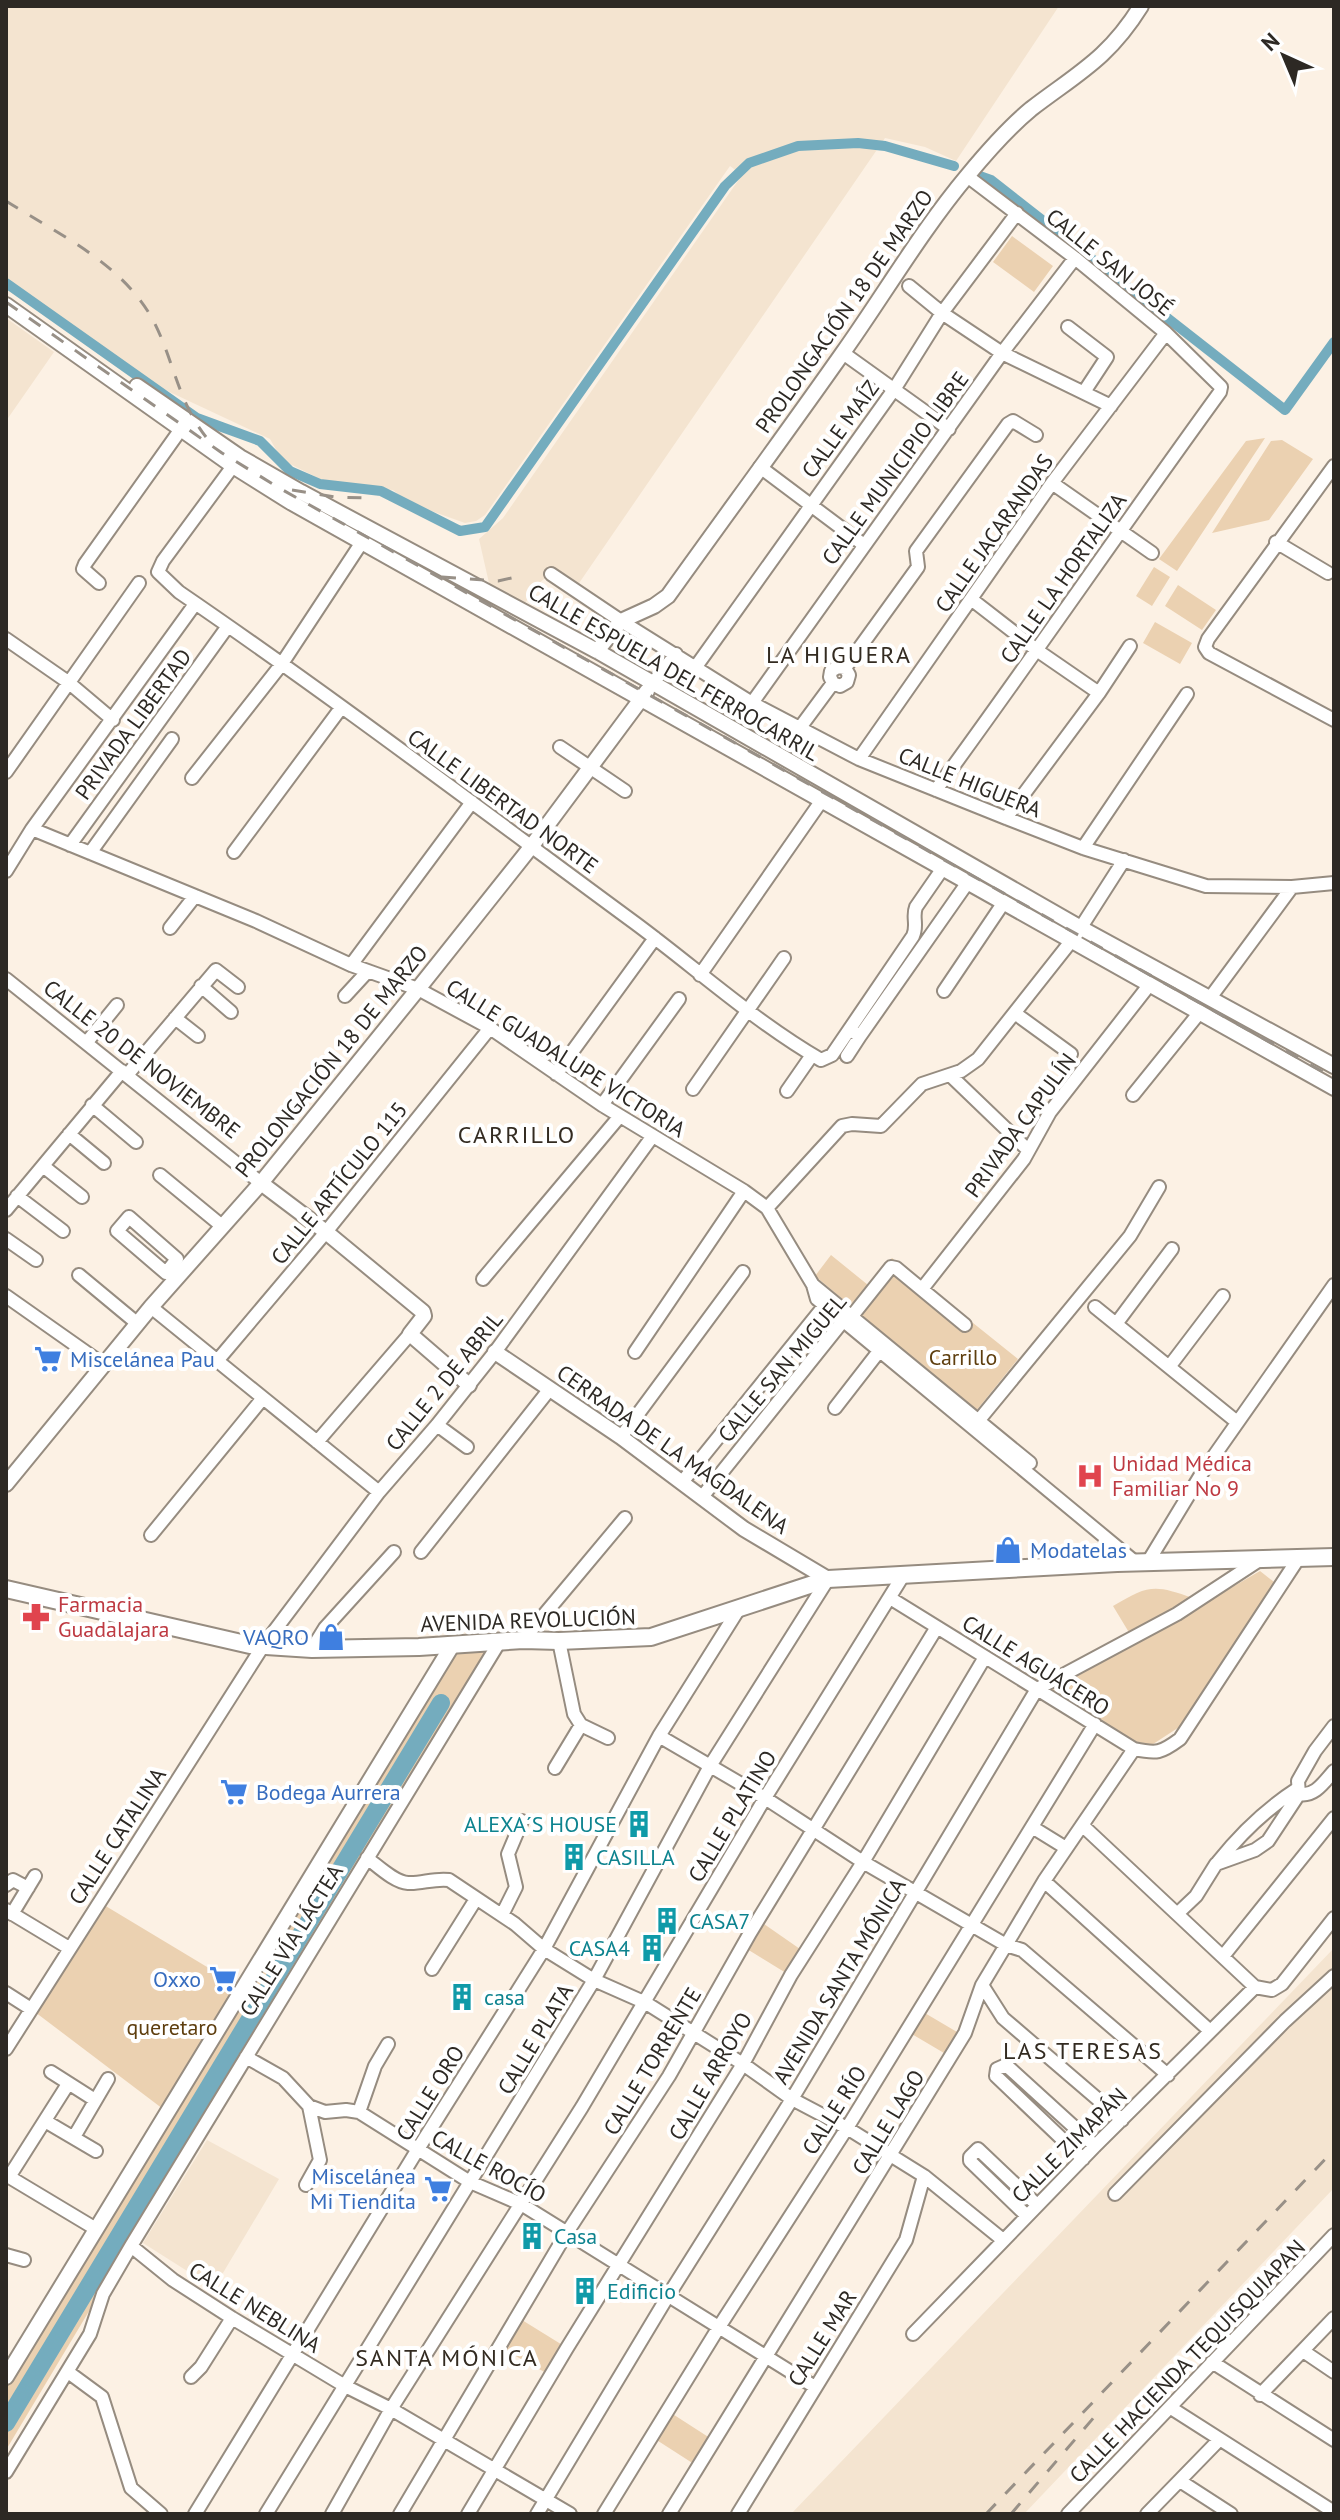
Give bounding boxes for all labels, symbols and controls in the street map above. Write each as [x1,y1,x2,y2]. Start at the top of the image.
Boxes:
north arrow [1244,16,1324,96]
text: N [1255,27,1285,57]
street label: PROLONGACIÓN 18 DE MARZO [749,184,939,438]
street label: CALLE SAN JOSÉ [1041,202,1179,322]
street label: CALLE MUNICIPIO LIBRE [815,366,975,570]
street label: CALLE MAÍZ [795,375,885,483]
street label: CALLE JACARANDAS [929,448,1059,618]
street label: CALLE LA HORTALIZA [994,487,1132,669]
street label: CALLE ESPUELA DEL FERROCARRIL [524,577,824,767]
district label: LA HIGUERA [766,639,912,670]
street label: PRIVADA LIBERTAD [69,643,197,805]
street label: CALLE LIBERTAD NORTE [402,722,604,880]
street label: CALLE HIGUERA [895,741,1046,823]
street label: PROLONGACIÓN 18 DE MARZO [229,939,433,1183]
street label: CALLE 20 DE NOVIEMBRE [38,973,246,1145]
street label: CALLE GUADALUPE VICTORIA [441,973,691,1143]
street label: PRIVADA CAPULÍN [958,1047,1082,1203]
street label: CALLE ARTÍCULO 115 [265,1096,413,1270]
district label: CARRILLO [458,1119,576,1150]
street label: CALLE SAN MIGUEL [712,1288,852,1448]
street label: CALLE 2 DE ABRIL [379,1306,509,1456]
park label: Carrillo [929,1343,997,1371]
supermarket icon: Miscelánea Pau [33,1344,63,1374]
place label: Miscelánea Pau [70,1345,215,1373]
street label: CERRADA DE LA MAGDALENA [552,1358,794,1540]
place label: Unidad Médica Familiar No 9 [1112,1449,1252,1502]
hospital icon: Unidad Médica Familiar No 9 [1075,1461,1105,1491]
shop icon: Modatelas [993,1535,1023,1565]
place label: Modatelas [1030,1536,1127,1564]
place label: Farmacia Guadalajara [58,1590,170,1643]
pharmacy icon: Farmacia Guadalajara [21,1602,51,1632]
street label: AVENIDA REVOLUCIÓN [420,1602,636,1638]
street label: CALLE AGUACERO [957,1608,1115,1722]
shop icon: VAQRO [316,1622,346,1652]
place label: VAQRO [242,1623,309,1651]
street label: CALLE PLATINO [682,1745,782,1887]
street label: CALLE CATALINA [62,1762,172,1910]
supermarket icon: Bodega Aurrera [219,1777,249,1807]
place label: Bodega Aurrera [256,1778,401,1806]
building icon: ALEXA´S HOUSE [624,1809,654,1839]
place label: ALEXA´S HOUSE [464,1810,617,1838]
building icon: CASILLA [559,1842,589,1872]
place label: CASILLA [596,1843,675,1871]
street label: CALLE VÍA LÁCTEA [233,1859,349,2021]
street label: AVENIDA SANTA MÓNICA [766,1873,912,2089]
building icon: CASA7 [652,1906,682,1936]
place label: CASA7 [689,1907,750,1935]
building icon: CASA4 [637,1933,667,1963]
place label: CASA4 [569,1934,630,1962]
supermarket icon: Oxxo [208,1964,238,1994]
place label: Oxxo [153,1965,201,1993]
street label: CALLE PLATA [491,1979,579,2099]
building icon: casa [447,1982,477,2012]
street label: CALLE TORRENTE [597,1982,707,2140]
place label: casa [484,1983,525,2011]
street label: CALLE ARROYO [662,2007,758,2145]
park label: queretaro [126,2013,218,2041]
district label: LAS TERESAS [1003,2035,1163,2066]
street label: CALLE ORO [390,2040,470,2146]
street label: CALLE RÍO [796,2060,872,2160]
street label: CALLE LAGO [846,2064,930,2180]
street label: CALLE ZIMAPÁN [1005,2081,1133,2209]
street label: CALLE ROCÍO [427,2123,551,2209]
place label: Miscelánea Mi Tiendita [310,2162,416,2215]
supermarket icon: Miscelánea Mi Tiendita [423,2174,453,2204]
building icon: Casa [517,2221,547,2251]
place label: Casa [554,2222,597,2250]
street label: CALLE HACIENDA TEQUISQUIAPAN [1063,2233,1311,2489]
street label: CALLE NEBLINA [184,2255,326,2359]
building icon: Edificio [570,2276,600,2306]
place label: Edificio [607,2277,676,2305]
street label: CALLE MAR [781,2285,863,2391]
district label: SANTA MÓNICA [355,2342,539,2373]

